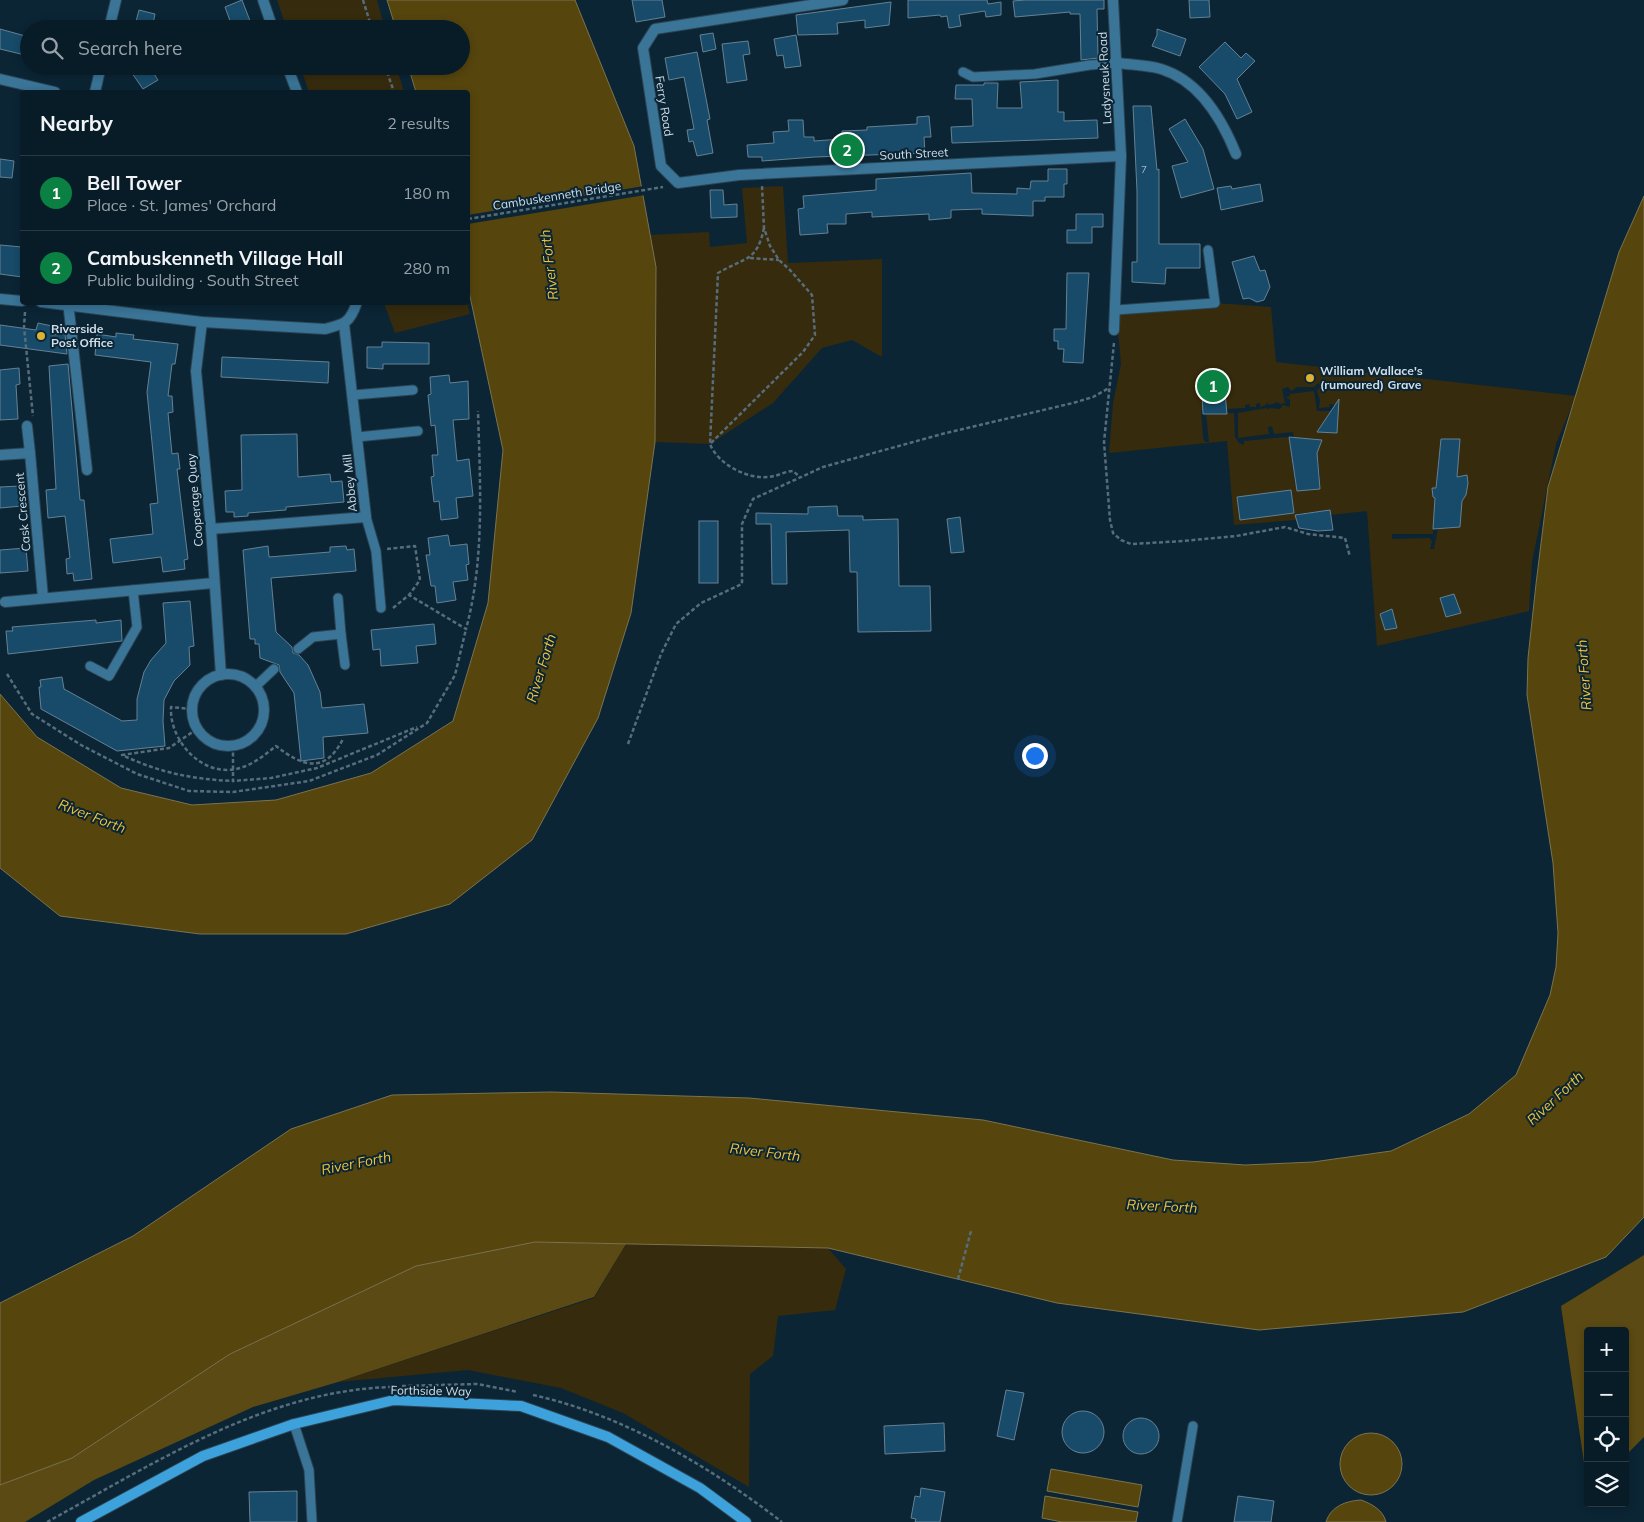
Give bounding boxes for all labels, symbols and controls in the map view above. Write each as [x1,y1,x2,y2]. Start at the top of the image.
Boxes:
search box [20,20,470,75]
street label: Ladysneuk Road [1095,32,1114,125]
icon: search [38,34,66,62]
text: Search here [78,36,182,60]
street label: Ferry Road [652,75,677,137]
text: Nearby [40,110,113,136]
text: 2 results [387,113,450,133]
pin: 2 [831,131,863,169]
street label: South Street [879,144,949,163]
house number: 7 [1141,163,1147,176]
text: Bell Tower [87,171,181,195]
street label: Cambuskenneth Bridge [492,178,622,213]
text: 1 [51,183,61,203]
text: 180 m [403,183,450,203]
text: Place · St. James' Orchard [87,195,276,215]
water label: River Forth [536,229,562,301]
text: Cambuskenneth Village Hall [87,246,343,270]
text: 2 [51,258,61,278]
text: 280 m [403,258,450,278]
text: Public building · South Street [87,270,299,290]
place label: Riverside Post Office [51,321,114,350]
marker: Riverside Post Office [35,330,47,342]
place label: William Wallace's (rumoured) Grave [1320,363,1423,392]
pin: 1 [1197,367,1229,405]
marker: William Wallace's (rumoured) Grave [1304,372,1316,384]
street label: Cooperage Quay [183,452,206,547]
street label: Abbey Mill [339,453,360,513]
street label: Cask Crescent [12,472,33,552]
water label: River Forth [522,631,560,705]
water label: River Forth [1573,639,1595,711]
your location [1022,743,1048,769]
water label: River Forth [56,795,128,837]
water label: River Forth [1523,1067,1587,1129]
water label: River Forth [729,1139,801,1165]
water label: River Forth [320,1147,392,1179]
water label: River Forth [1126,1195,1198,1217]
map controls [1584,1327,1629,1507]
button: + [1584,1327,1629,1372]
button: − [1584,1372,1629,1417]
street label: Forthside Way [390,1382,472,1399]
button: locate [1584,1417,1629,1462]
button: layers [1584,1462,1629,1507]

